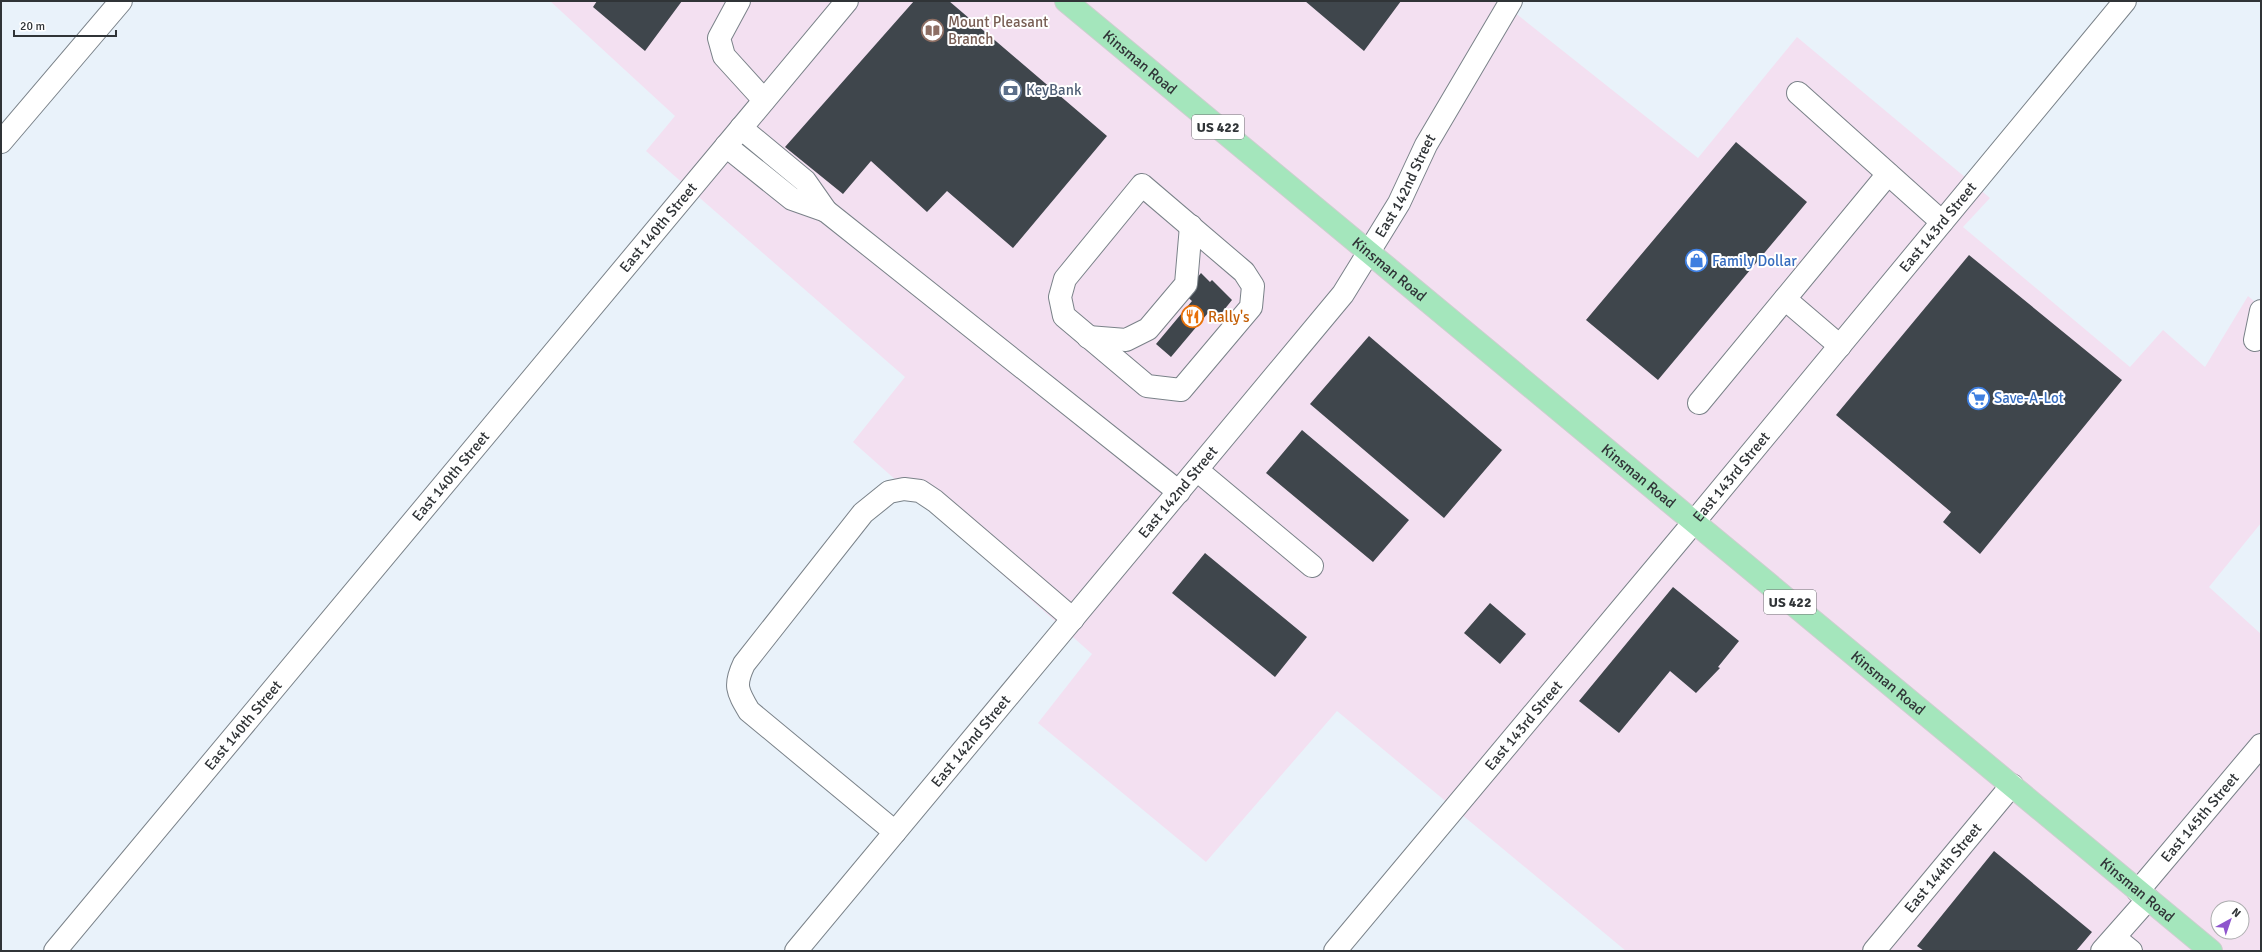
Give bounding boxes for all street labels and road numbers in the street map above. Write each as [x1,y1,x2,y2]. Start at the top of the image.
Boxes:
street label: Kinsman Road [1099,26,1181,98]
road number: US 422 [1192,115,1244,139]
street label: East 142nd Street [1371,131,1439,241]
street label: East 140th Street [616,179,701,276]
street label: East 143rd Street [1895,179,1980,276]
street label: Kinsman Road [1348,233,1430,305]
street label: East 140th Street [408,428,493,525]
street label: East 143rd Street [1689,428,1774,525]
street label: Kinsman Road [1598,440,1679,512]
street label: East 142nd Street [1135,443,1221,542]
road number: US 422 [1764,590,1816,614]
street label: Kinsman Road [1847,647,1929,719]
street label: East 140th Street [201,677,286,774]
street label: East 143rd Street [1481,677,1566,774]
street label: East 142nd Street [927,692,1014,791]
street label: East 145th Street [2157,769,2243,866]
street label: East 144th Street [1901,819,1986,917]
street label: Kinsman Road [2097,854,2178,926]

